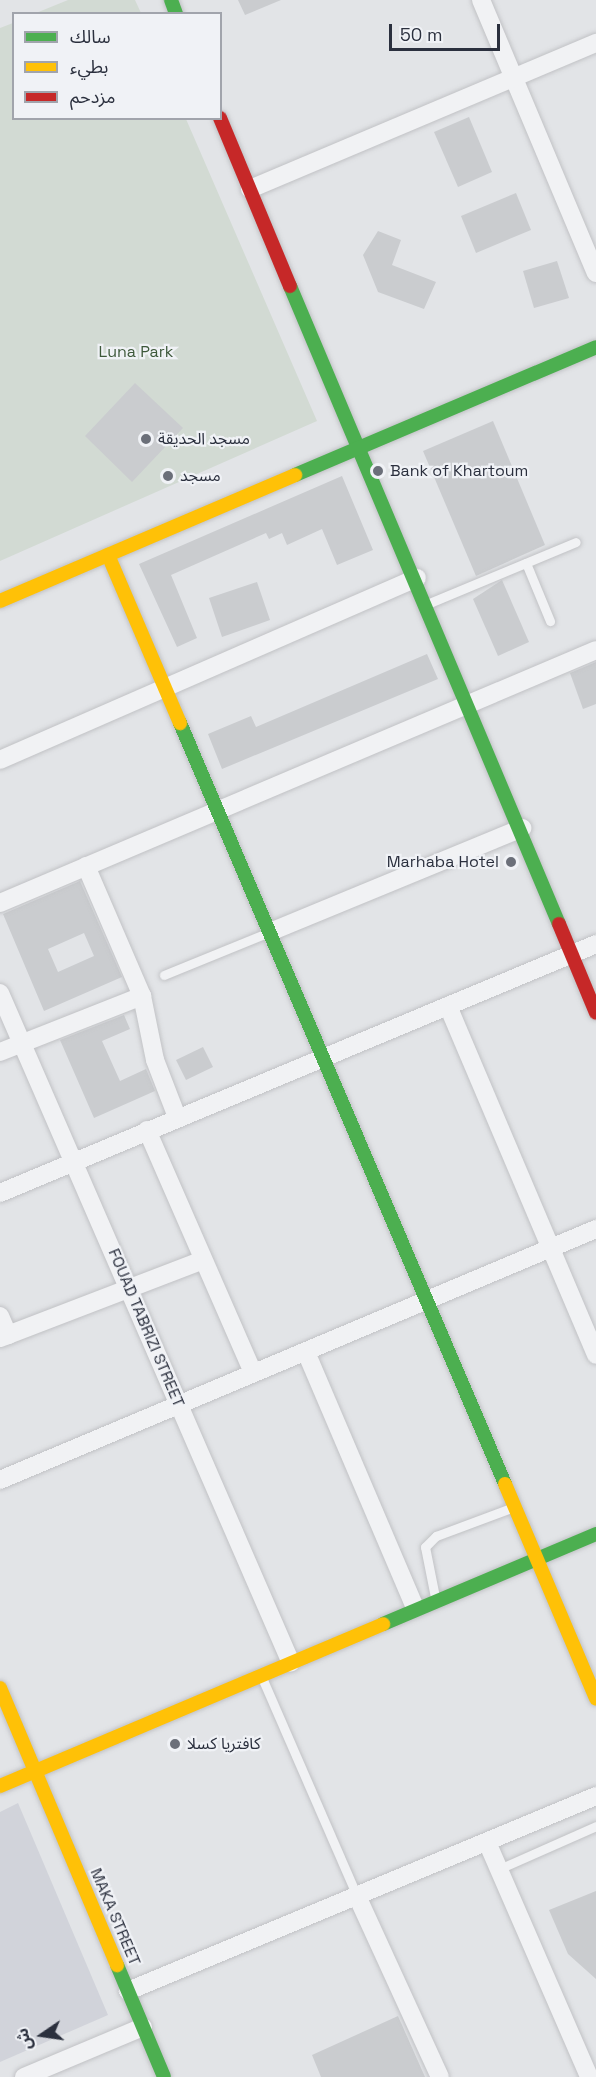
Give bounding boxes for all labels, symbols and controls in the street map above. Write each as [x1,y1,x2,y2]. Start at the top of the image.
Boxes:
legend [12,12,222,120]
scale bar [392,12,503,50]
text: 50 m [400,23,442,46]
text: سالك [70,25,111,48]
text: بطيء [70,55,108,78]
text: مزدحم [70,85,115,108]
park label: Luna Park [99,342,173,362]
place label: مسجد الحديقة [158,429,250,449]
marker: مسجد الحديقة [139,432,153,446]
place label: Bank of Khartoum [390,461,528,481]
marker: Bank of Khartoum [371,464,385,478]
place label: مسجد [180,466,221,486]
marker: مسجد [161,469,175,483]
place label: Marhaba Hotel [387,852,499,872]
marker: Marhaba Hotel [504,855,518,869]
street label: FOUAD TABRIZI STREET [104,1246,188,1410]
place label: كافتريا كسلا [187,1734,261,1754]
marker: كافتريا كسلا [168,1737,182,1751]
street label: MAKA STREET [86,1865,144,1969]
north arrow [12,2005,72,2065]
text: ش [11,2026,37,2052]

